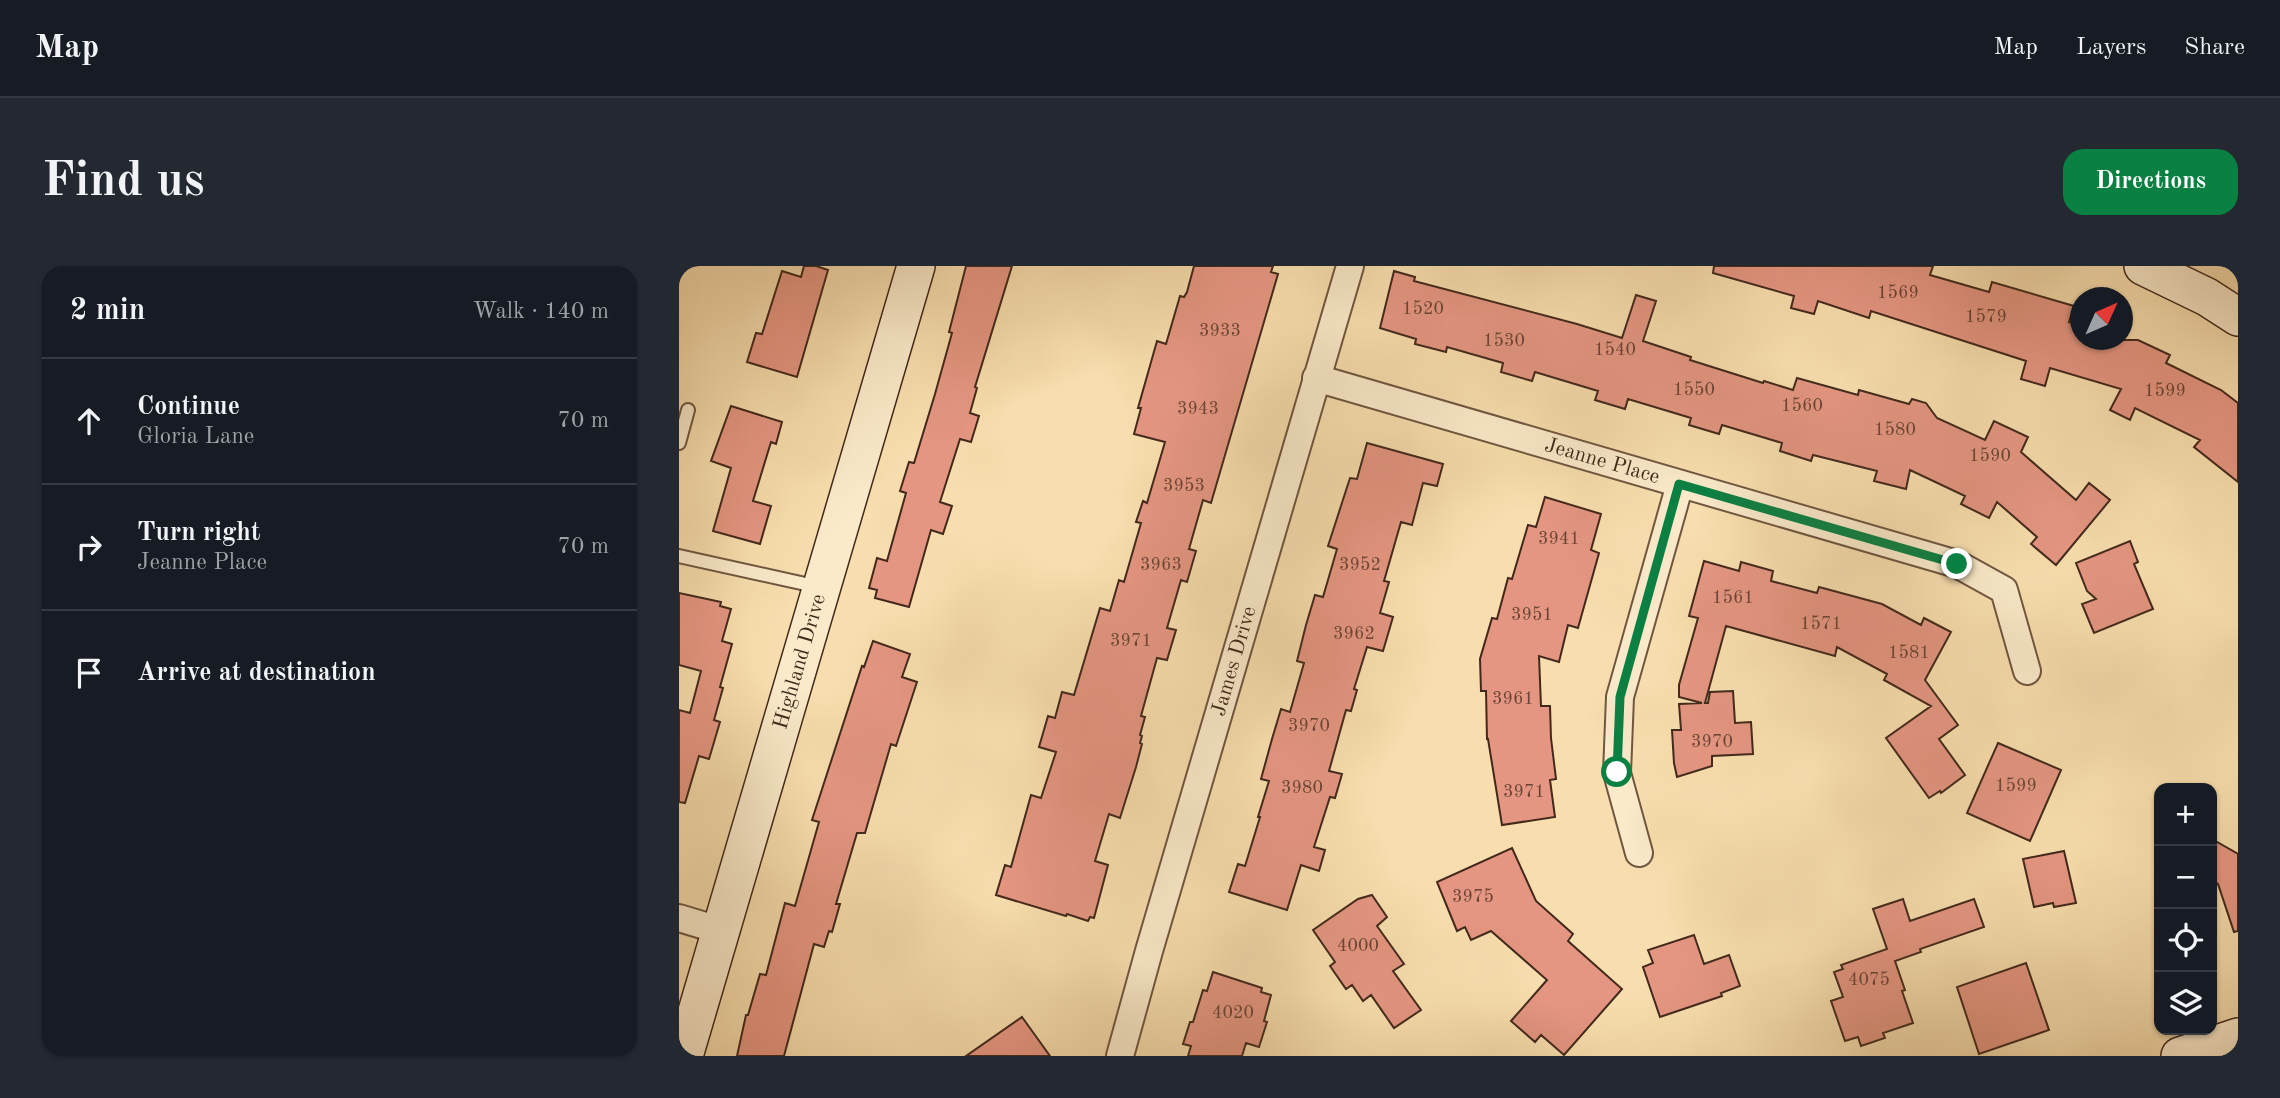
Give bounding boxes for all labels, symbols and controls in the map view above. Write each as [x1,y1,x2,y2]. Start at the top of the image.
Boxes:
text: Map [35,32,99,65]
text: Map [1994,36,2038,60]
text: Layers [2076,36,2146,60]
text: Share [2184,36,2245,60]
button: Directions [2063,149,2238,215]
text: Find us [42,158,205,207]
house number: 1569 [1877,284,1919,302]
north arrow [2070,287,2133,350]
text: 2 min [70,296,145,326]
text: Walk · 140 m [473,300,609,323]
house number: 1520 [1402,300,1444,318]
house number: 1579 [1965,308,2007,326]
house number: 3933 [1199,322,1241,340]
house number: 1530 [1483,332,1525,350]
house number: 1540 [1594,341,1636,359]
house number: 1550 [1673,381,1715,399]
house number: 1599 [2144,382,2186,400]
text: Continue [137,394,240,420]
house number: 1560 [1781,397,1823,415]
house number: 3943 [1177,400,1219,418]
icon: ahead [70,402,108,440]
text: 70 m [558,409,609,432]
house number: 1580 [1874,421,1916,439]
text: Gloria Lane [137,425,254,448]
street label: Jeanne Place [1542,434,1662,488]
house number: 1590 [1969,447,2011,465]
house number: 3953 [1163,477,1205,495]
text: Turn right [137,520,260,546]
icon: right [70,528,108,566]
house number: 3941 [1538,530,1580,548]
text: 70 m [558,535,609,558]
route end [1941,548,1972,579]
text: Jeanne Place [137,551,267,574]
house number: 3963 [1140,556,1182,574]
house number: 3952 [1339,556,1381,574]
house number: 1561 [1712,589,1754,607]
street label: Highland Drive [770,592,830,732]
street label: James Drive [1208,604,1260,719]
house number: 3951 [1511,606,1553,624]
house number: 1571 [1800,615,1842,633]
house number: 3962 [1333,625,1375,643]
house number: 3971 [1110,632,1152,650]
house number: 1581 [1888,644,1930,662]
icon: arrive [70,654,108,692]
text: Arrive at destination [137,660,376,686]
house number: 3961 [1492,690,1534,708]
house number: 3970 [1288,717,1330,735]
house number: 3970 [1691,733,1733,751]
route start [1601,756,1632,787]
house number: 1599 [1995,777,2037,795]
house number: 3980 [1281,779,1323,797]
house number: 3971 [1503,783,1545,801]
map controls [2154,783,2217,1035]
button: + [2154,783,2217,846]
button: − [2154,846,2217,909]
house number: 3975 [1452,888,1494,906]
button: locate [2154,909,2217,972]
house number: 4000 [1337,937,1379,955]
house number: 4075 [1848,971,1890,989]
button: layers [2154,972,2217,1035]
house number: 4020 [1212,1004,1254,1022]

